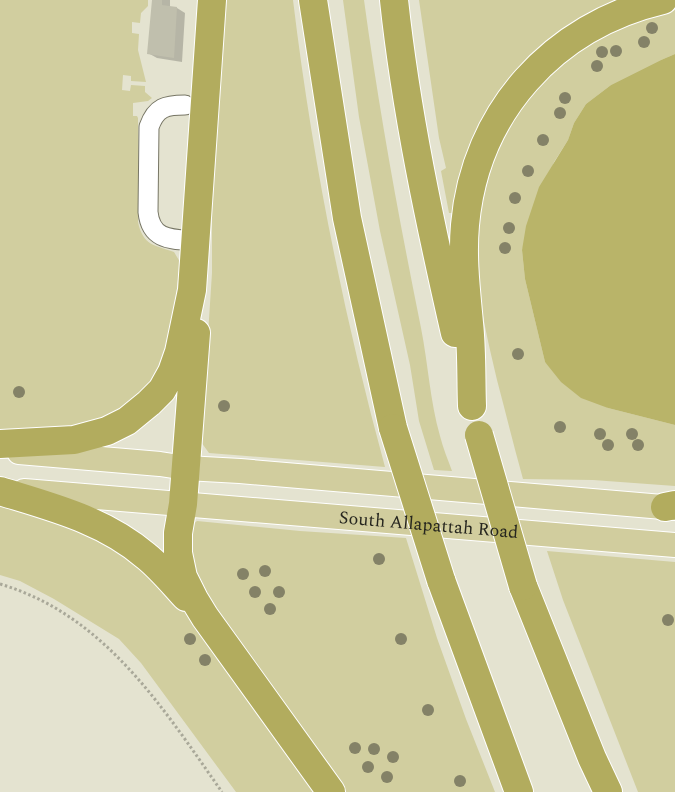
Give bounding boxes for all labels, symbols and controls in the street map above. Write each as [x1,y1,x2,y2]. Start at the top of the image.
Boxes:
street label: South Allapattah Road [338,504,519,546]

